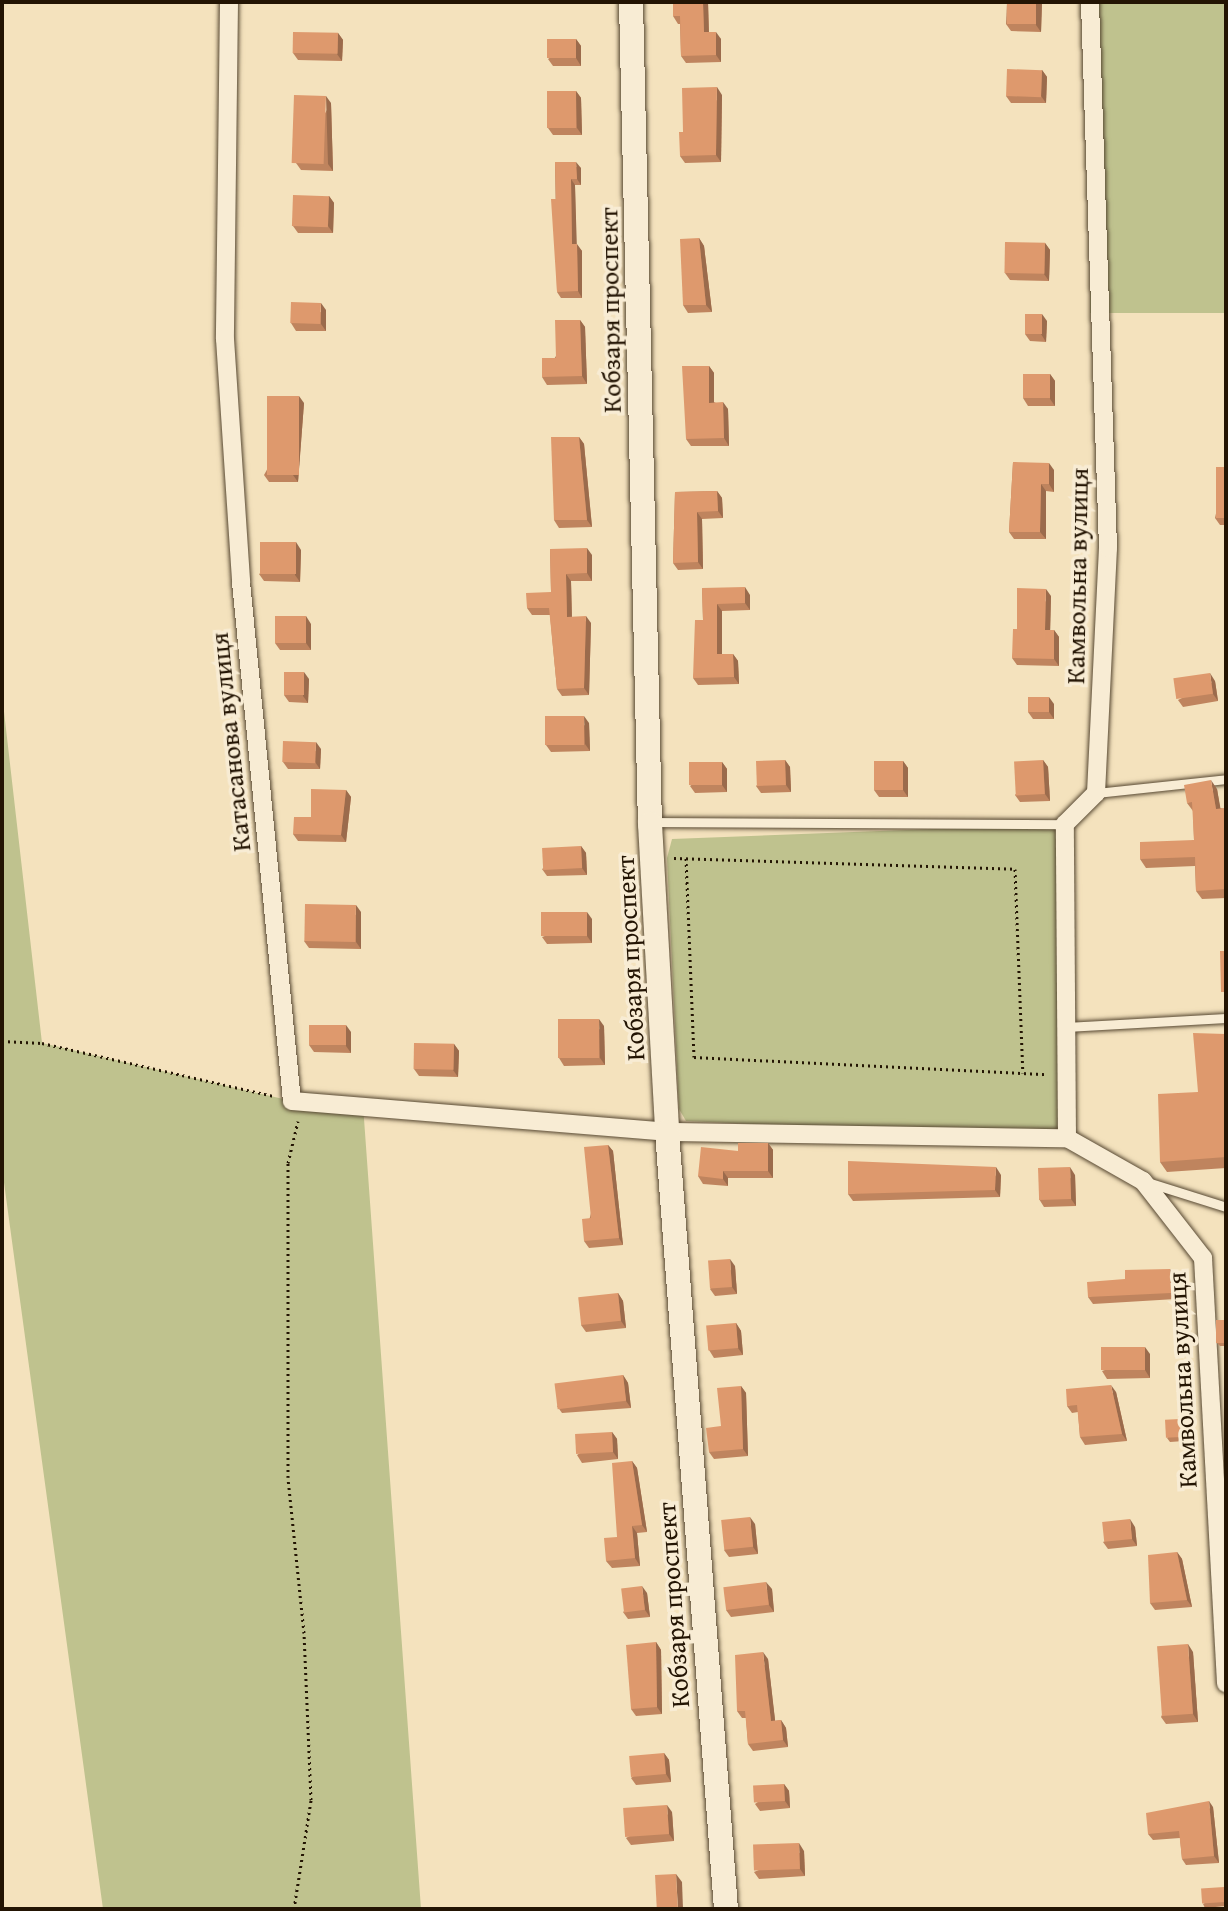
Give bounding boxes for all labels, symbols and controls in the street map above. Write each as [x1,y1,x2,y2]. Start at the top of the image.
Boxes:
street label: Кобзаря проспект [593,207,627,413]
street label: Камвольна вулиця [1060,468,1094,684]
street label: Катасанова вулиця [203,631,257,853]
street label: Кобзаря проспект [609,854,651,1062]
street label: Камвольна вулиця [1161,1271,1203,1489]
street label: Кобзаря проспект [650,1501,696,1709]

